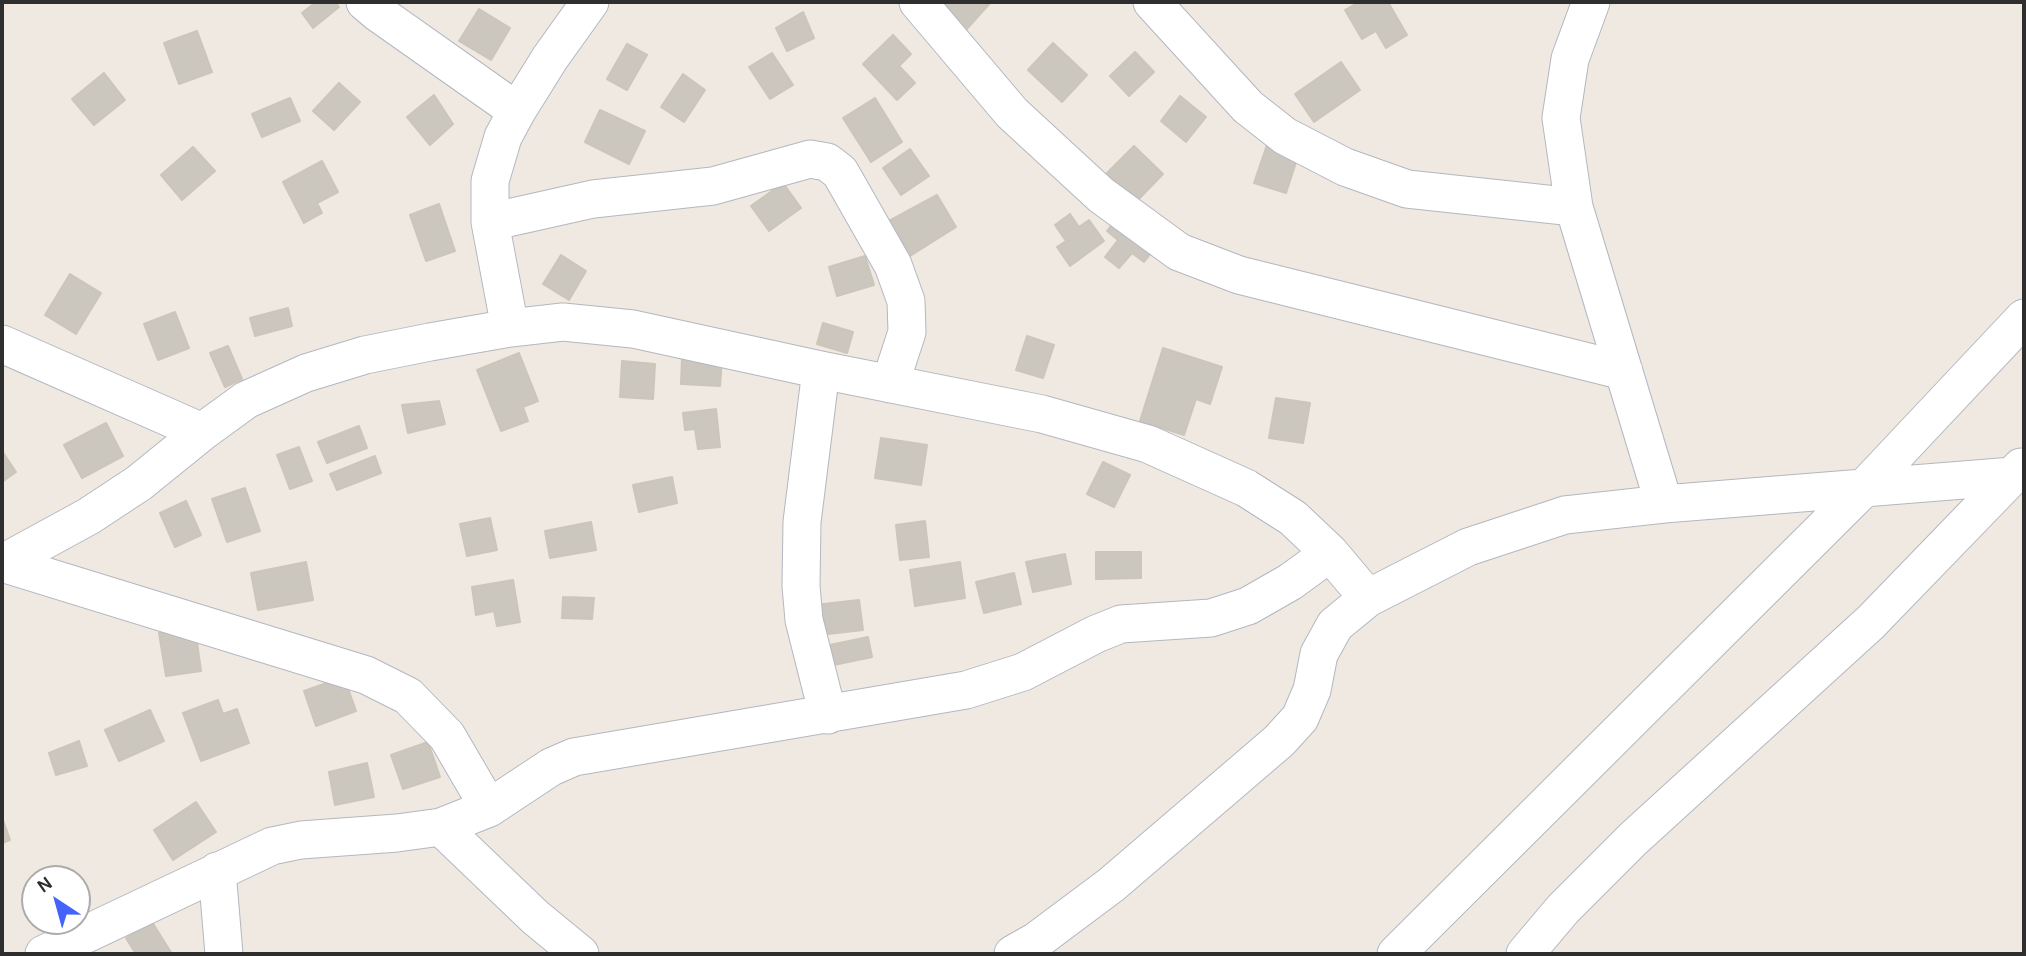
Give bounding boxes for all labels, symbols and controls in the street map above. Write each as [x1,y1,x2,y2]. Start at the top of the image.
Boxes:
north arrow [21,865,91,935]
text: N [33,872,57,898]

